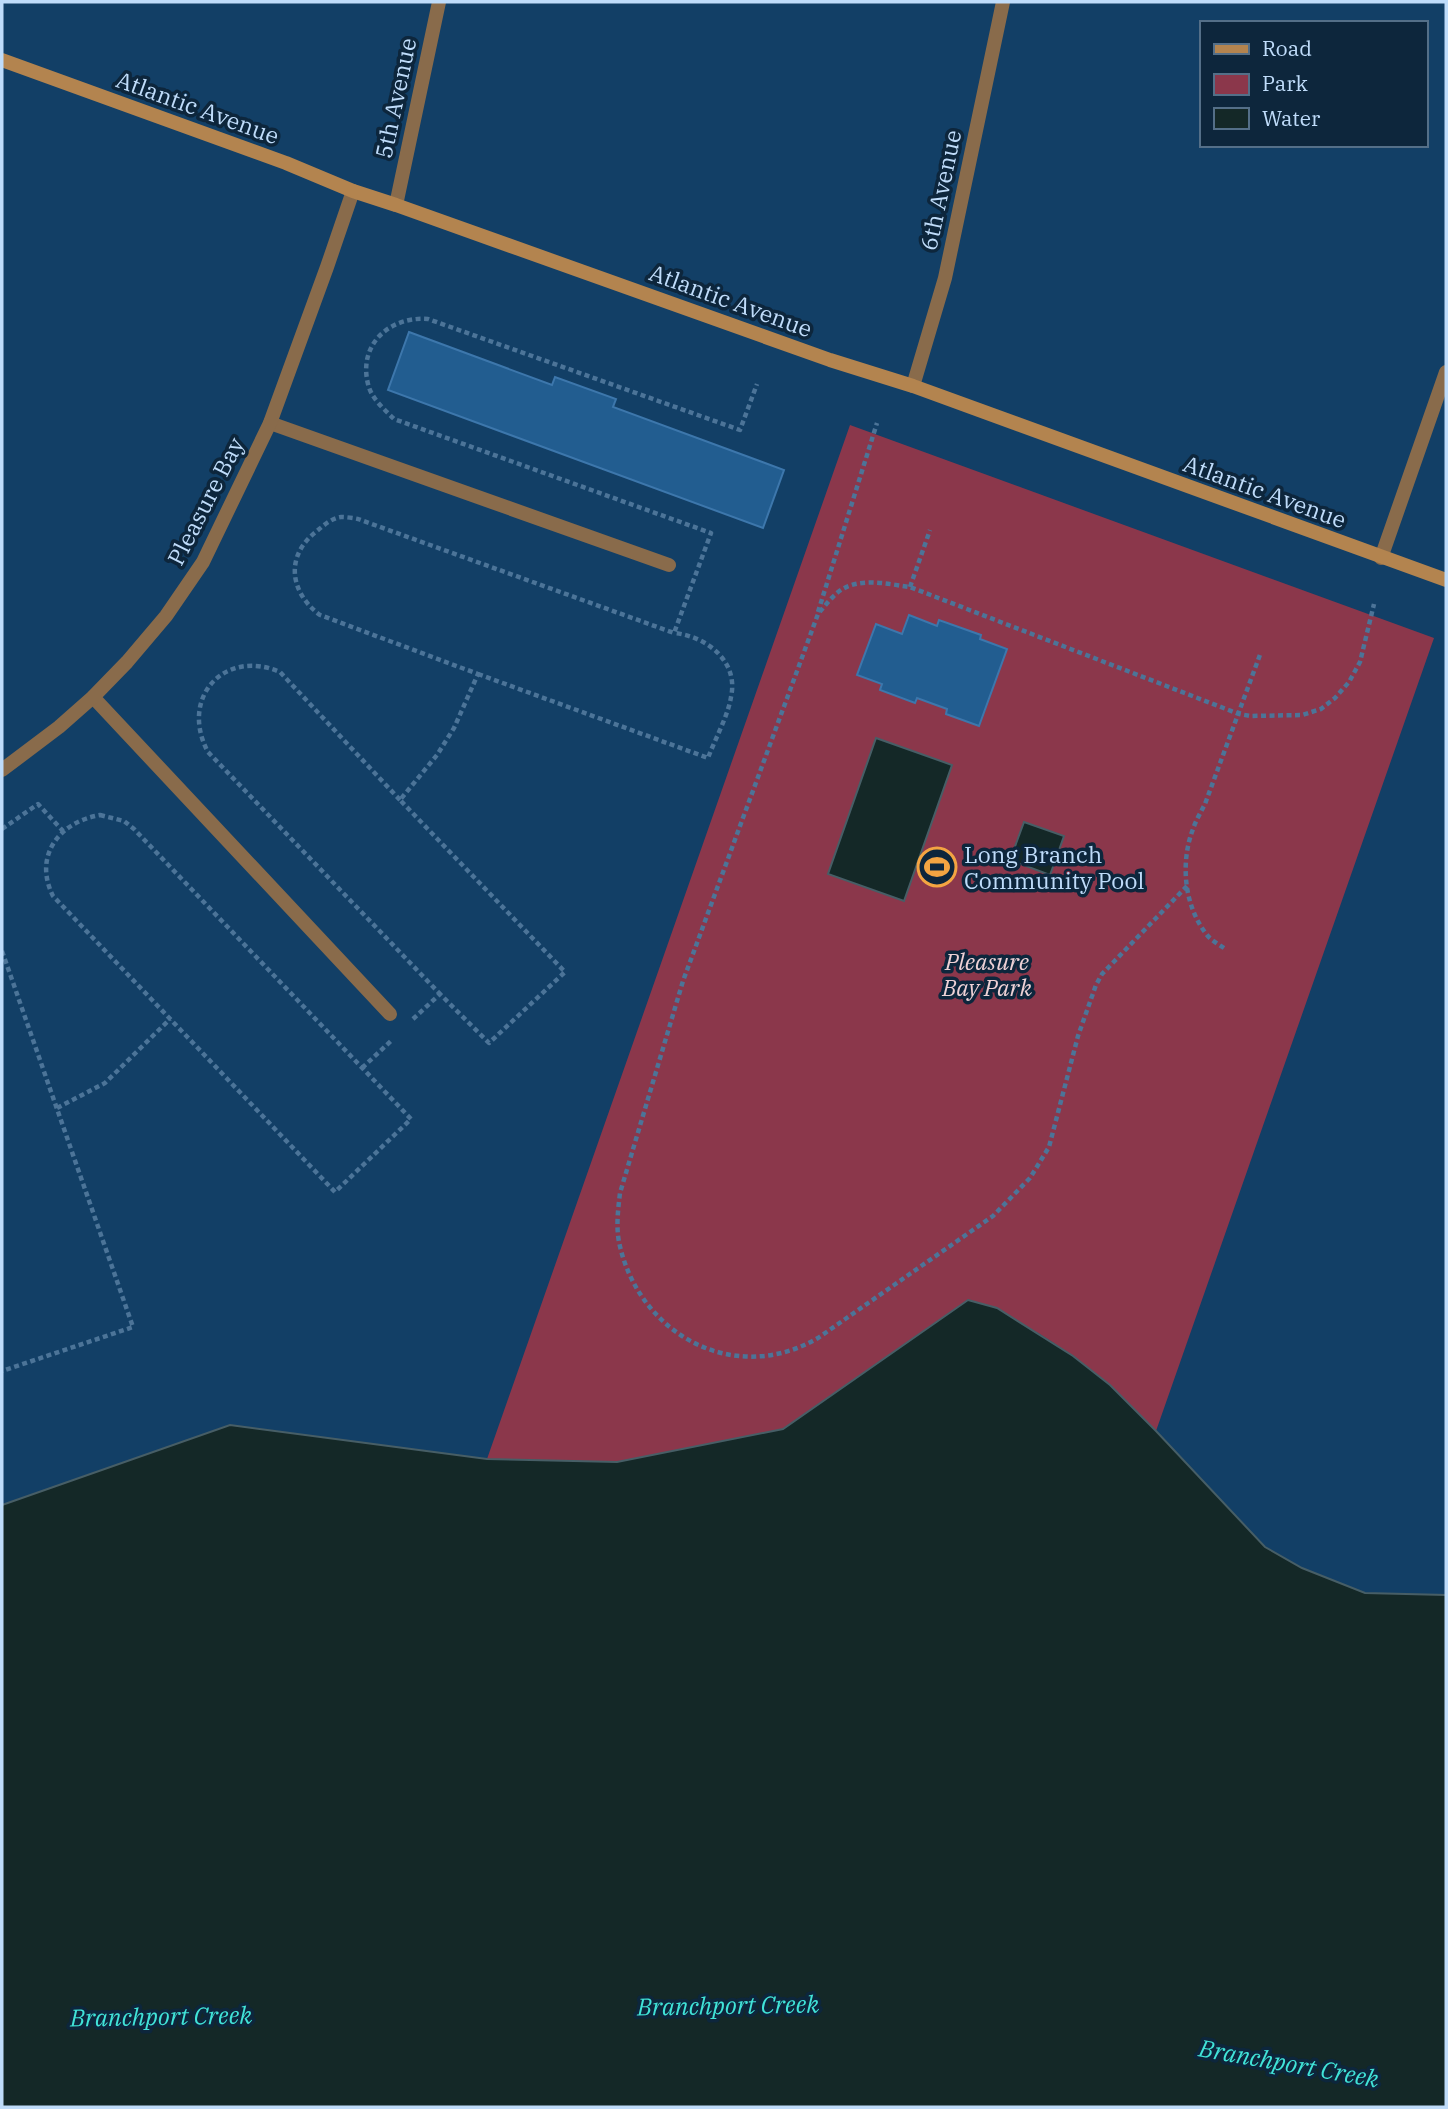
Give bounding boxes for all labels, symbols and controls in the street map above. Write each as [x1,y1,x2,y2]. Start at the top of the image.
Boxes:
legend [1200,21,1427,147]
text: Road [1262,34,1312,62]
street label: 5th Avenue [368,35,422,161]
street label: Atlantic Avenue [112,64,284,150]
text: Park [1262,69,1309,97]
text: Water [1262,104,1321,132]
street label: 6th Avenue [913,127,967,253]
street label: Atlantic Avenue [645,257,817,343]
street label: Pleasure Bay [160,431,250,570]
street label: Atlantic Avenue [1179,448,1351,534]
place label: Long Branch Community Pool [964,839,1145,895]
sports icon: Long Branch Community Pool [916,846,958,888]
park label: Pleasure Bay Park [941,946,1033,1002]
water label: Branchport Creek [636,1987,820,2023]
water label: Branchport Creek [69,1998,253,2034]
water label: Branchport Creek [1196,2031,1382,2095]

